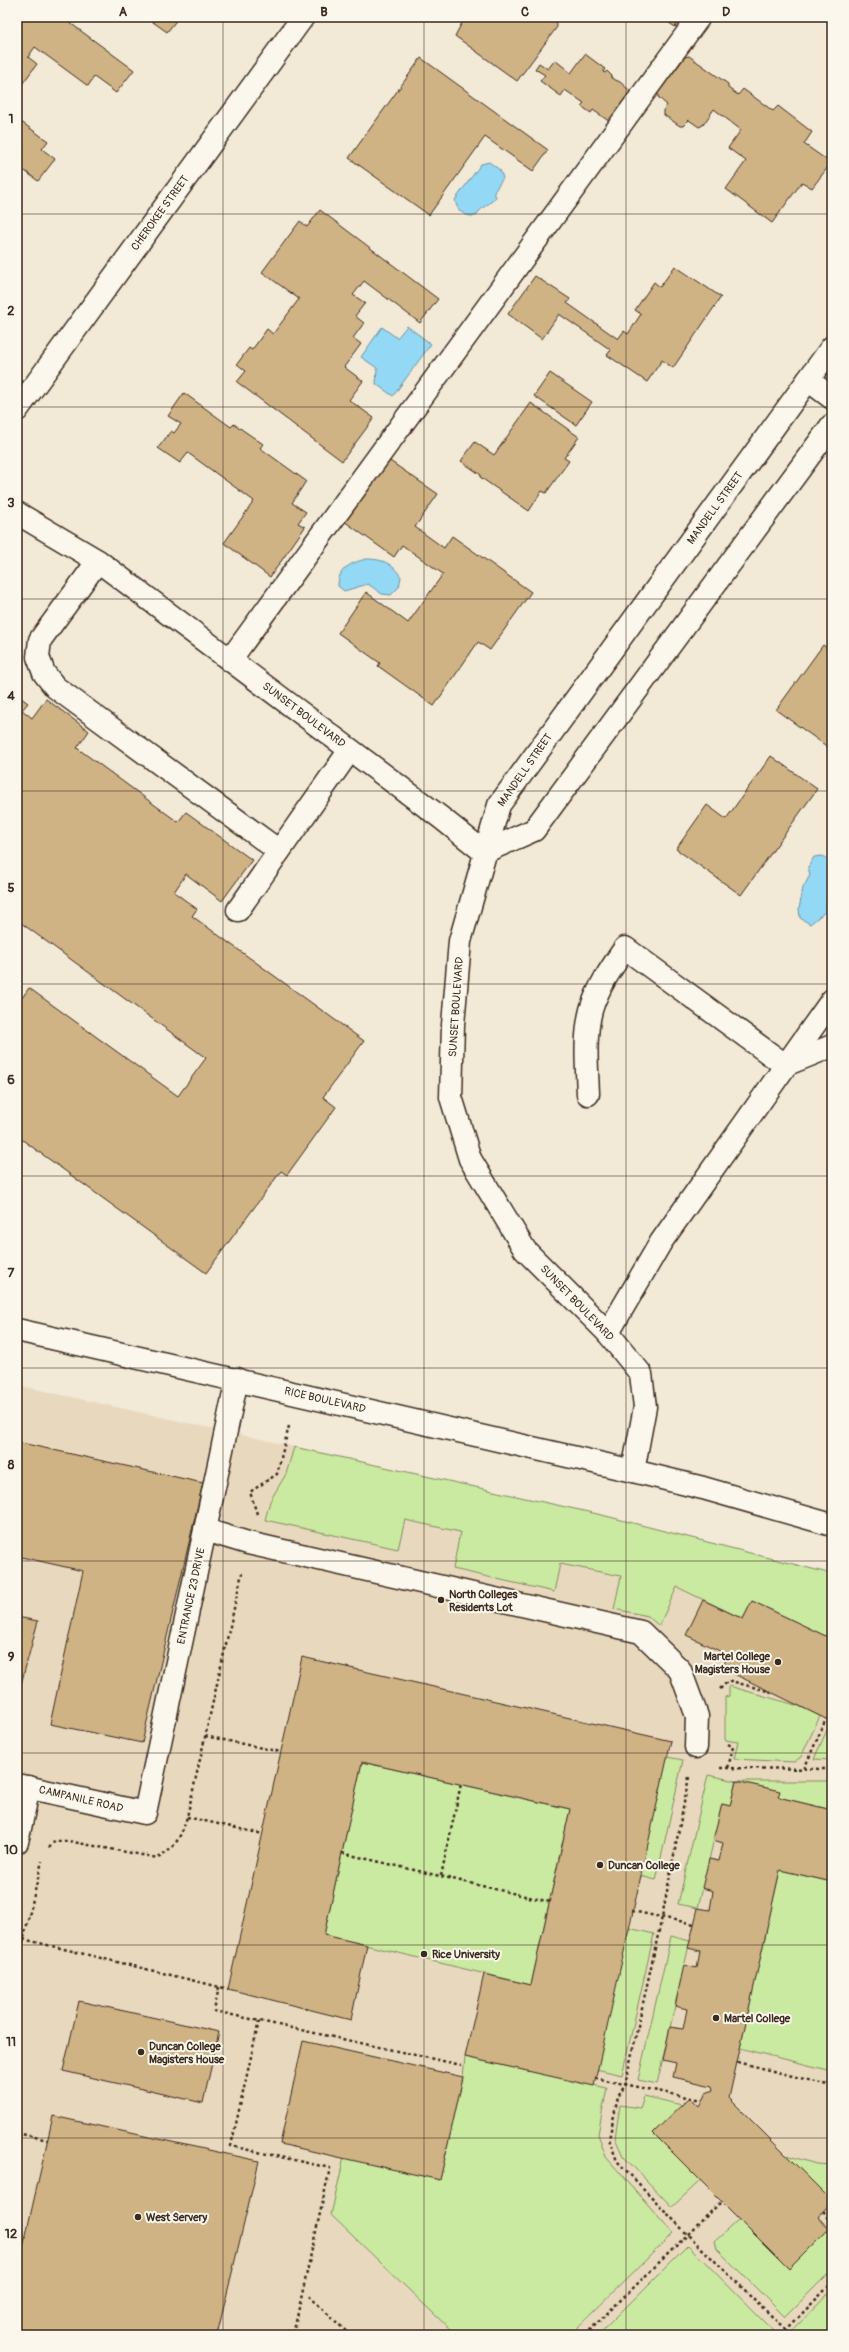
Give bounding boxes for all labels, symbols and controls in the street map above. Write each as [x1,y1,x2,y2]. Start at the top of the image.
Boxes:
text: A [119,4,128,20]
text: B [320,4,328,20]
text: C [521,4,529,20]
text: D [722,4,730,20]
text: 1 [8,111,14,127]
street label: CHEROKEE STREET [128,173,192,253]
text: 2 [7,303,15,319]
street label: MANDELL STREET [684,469,746,547]
text: 3 [7,495,15,511]
street label: SUNSET BOULEVARD [260,680,348,750]
text: 4 [7,688,15,704]
street label: MANDELL STREET [495,731,555,809]
text: 5 [7,880,15,896]
street label: SUNSET BOULEVARD [446,956,466,1057]
text: 6 [7,1072,15,1088]
street label: SUNSET BOULEVARD [537,1262,617,1344]
text: 7 [8,1265,15,1281]
street label: RICE BOULEVARD [283,1384,367,1416]
text: 8 [8,1457,15,1473]
street label: ENTRANCE 23 DRIVE [174,1546,208,1645]
place label: North Colleges Residents Lot [449,1588,518,1614]
marker: North Colleges Residents Lot [436,1595,446,1605]
text: 9 [8,1649,15,1665]
place label: Martel College Magisters House [695,1650,771,1676]
marker: Martel College Magisters House [773,1657,783,1667]
street label: CAMPANILE ROAD [38,1783,124,1815]
text: 10 [4,1842,18,1858]
place label: Duncan College [608,1859,680,1872]
marker: Duncan College [595,1860,605,1870]
place label: Rice University [432,1948,500,1961]
marker: Rice University [419,1949,429,1959]
place label: Martel College [724,2012,791,2025]
marker: Martel College [711,2013,721,2023]
text: 11 [6,2034,16,2050]
place label: Duncan College Magisters House [149,2040,225,2066]
marker: Duncan College Magisters House [136,2047,146,2057]
place label: West Servery [146,2211,208,2224]
marker: West Servery [133,2212,143,2222]
text: 12 [5,2226,17,2242]

